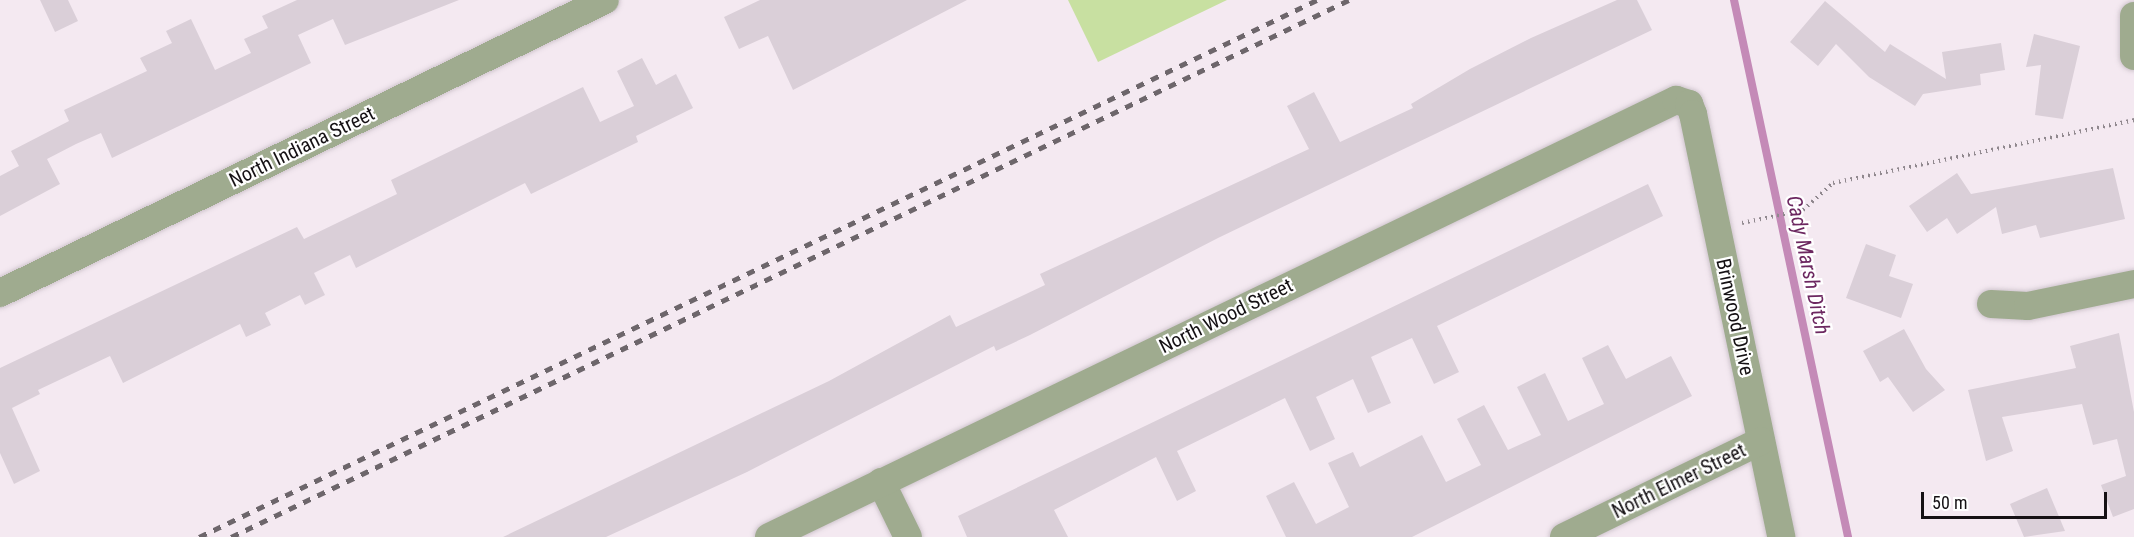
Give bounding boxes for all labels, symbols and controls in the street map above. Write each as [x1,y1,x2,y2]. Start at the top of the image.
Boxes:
street label: North Indiana Street [225,101,379,193]
water label: Cady Marsh Ditch [1781,193,1835,337]
street label: Brinwood Drive [1711,256,1759,378]
street label: North Wood Street [1155,273,1297,359]
street label: North Elmer Street [1608,438,1750,524]
scale bar [1924,480,2110,518]
text: 50 m [1932,492,1967,513]

